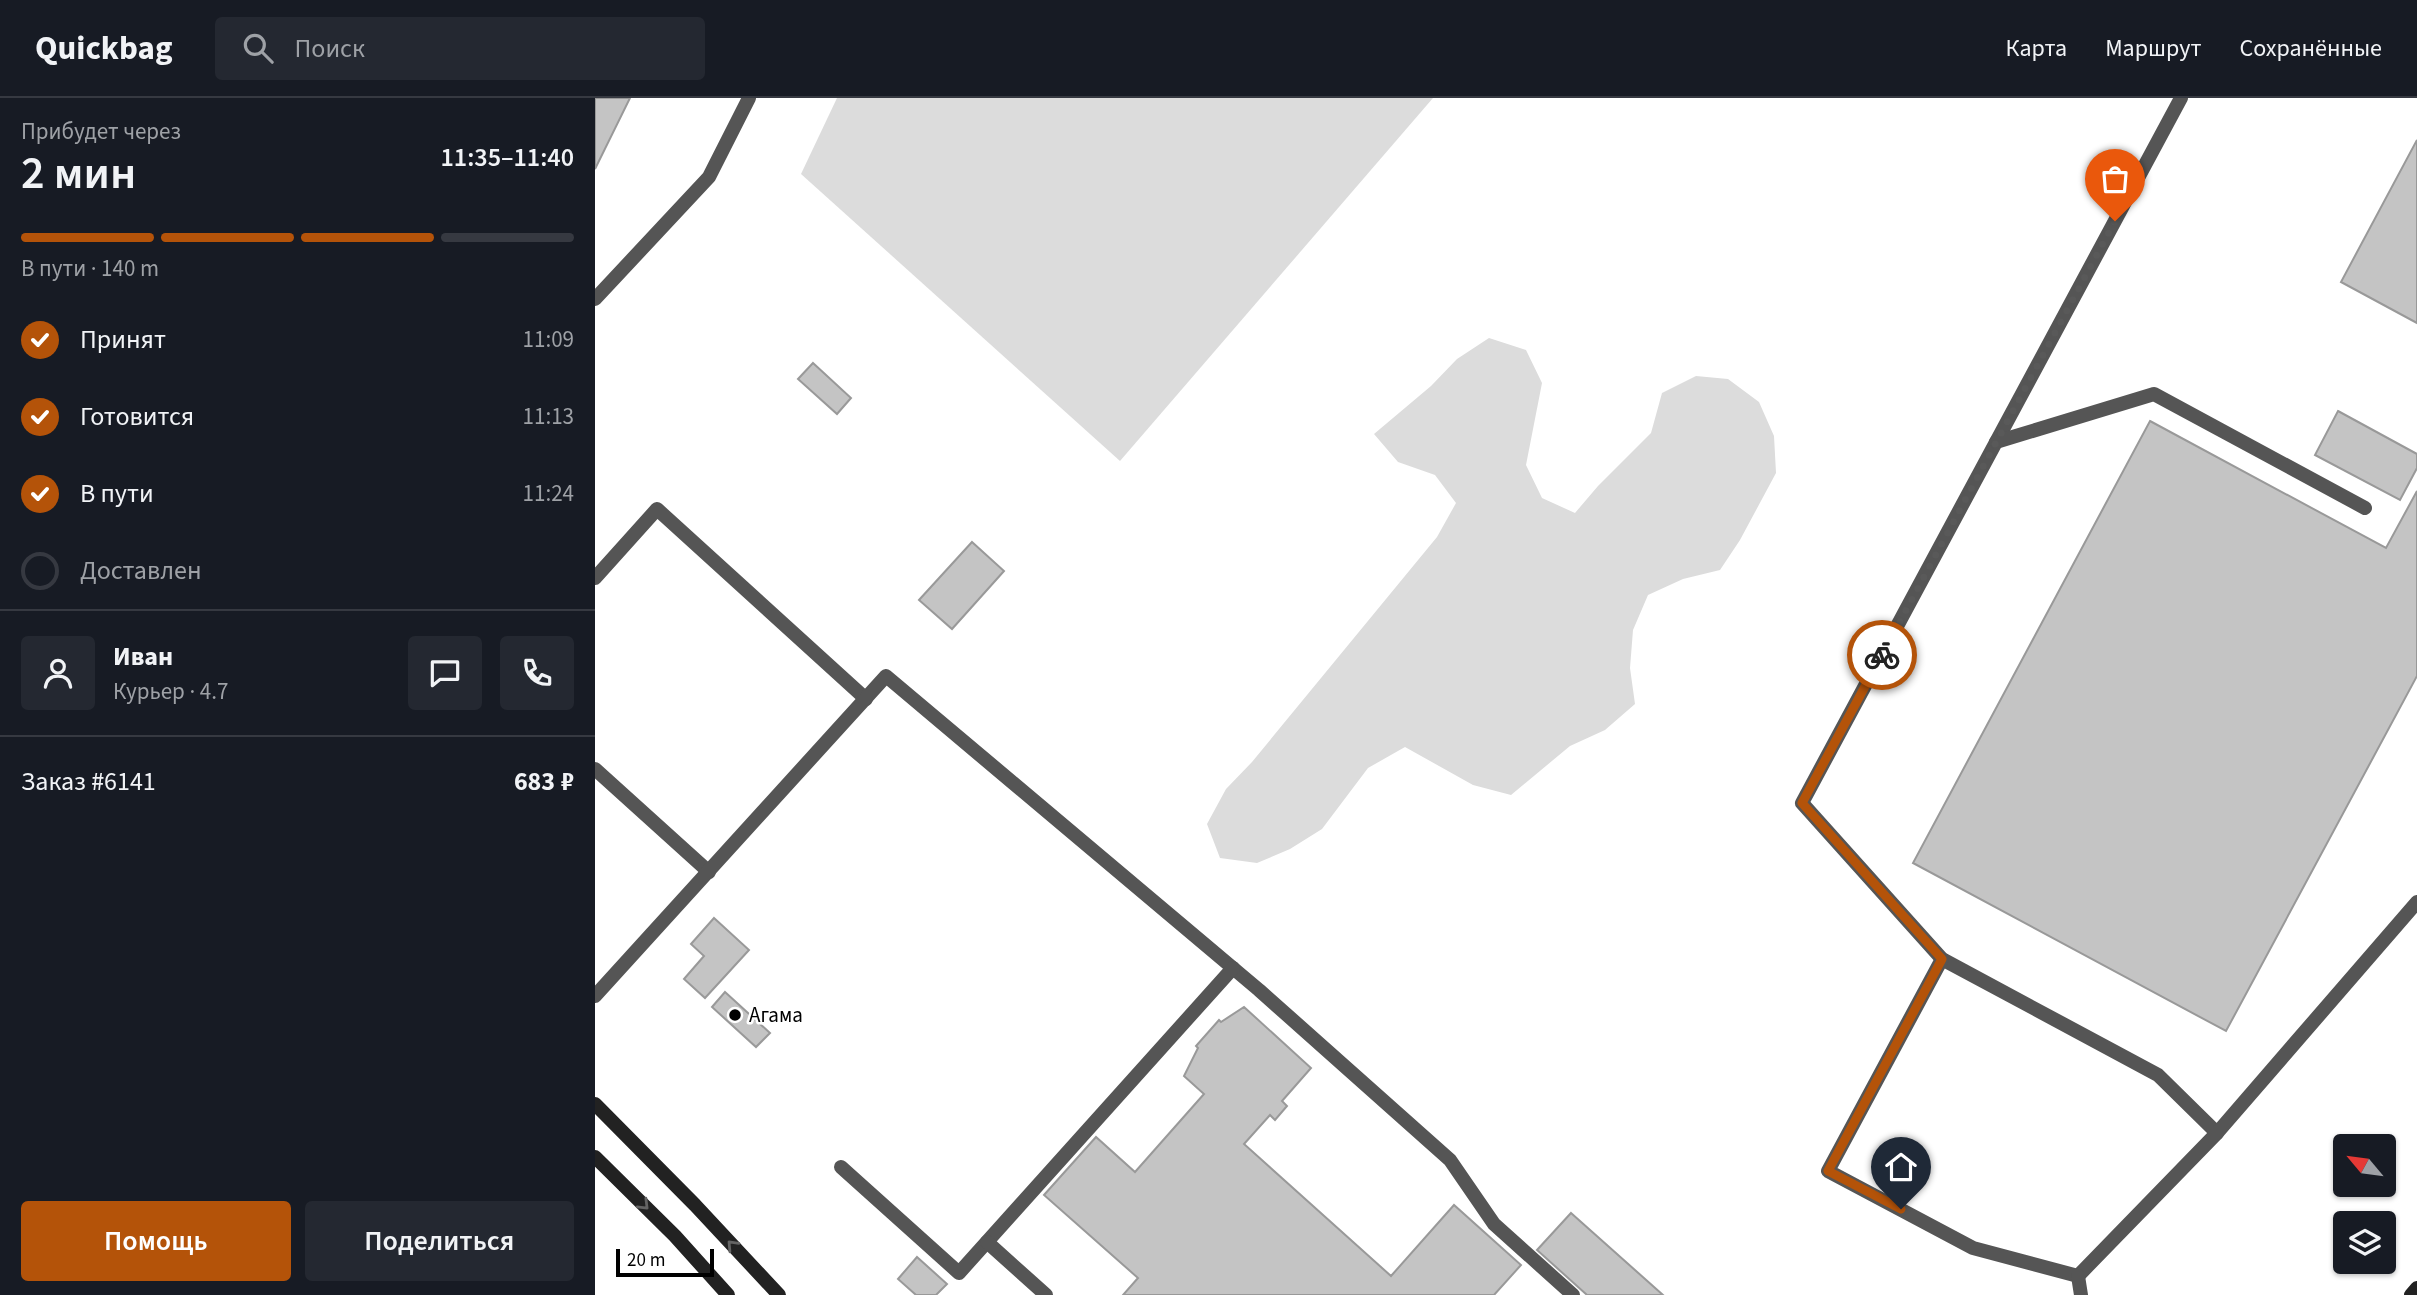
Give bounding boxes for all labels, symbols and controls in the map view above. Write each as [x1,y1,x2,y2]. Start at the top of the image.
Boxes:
search box [215,17,705,80]
text: Quickbag [35,25,173,72]
icon: search [239,29,277,67]
text: Поиск [295,30,365,67]
text: Карта [2006,31,2067,66]
text: Маршрут [2105,31,2201,66]
text: Сохранённые [2239,31,2382,66]
text: Прибудет через [21,115,181,148]
text: 11:35–11:40 [441,139,574,176]
text: 2 мин [21,141,136,206]
pin [2085,149,2145,221]
icon: bag [2096,160,2134,198]
text: В пути · 140 m [21,252,159,285]
icon: check [21,321,59,359]
text: Принят [80,321,166,358]
text: 11:09 [523,323,574,356]
icon: check [21,398,59,436]
text: Готовится [80,398,194,435]
text: 11:13 [523,400,574,433]
icon: check [21,475,59,513]
text: В пути [80,475,154,512]
text: 11:24 [523,477,574,510]
text: Доставлен [80,552,202,589]
courier [1847,620,1917,690]
button: person [21,636,95,710]
button: chat [408,636,482,710]
button: phone [500,636,574,710]
icon: bike [1863,636,1901,674]
text: Иван [113,638,173,675]
text: Курьер · 4.7 [113,675,228,708]
text: Заказ #6141 [21,763,156,800]
text: 683 ₽ [514,763,574,800]
place label: Агама [749,1000,803,1030]
marker: Агама [727,1007,743,1023]
north arrow [2333,1134,2396,1197]
map controls [2333,1134,2396,1274]
pin [1871,1137,1931,1209]
icon: home [1882,1148,1920,1186]
one-way arrow [635,1197,648,1210]
button: Помощь [21,1201,291,1281]
button: Поделиться [305,1201,574,1281]
button: layers [2333,1211,2396,1274]
one-way arrow [728,1240,741,1253]
scale bar [616,1246,714,1278]
text: 20 m [627,1247,665,1274]

